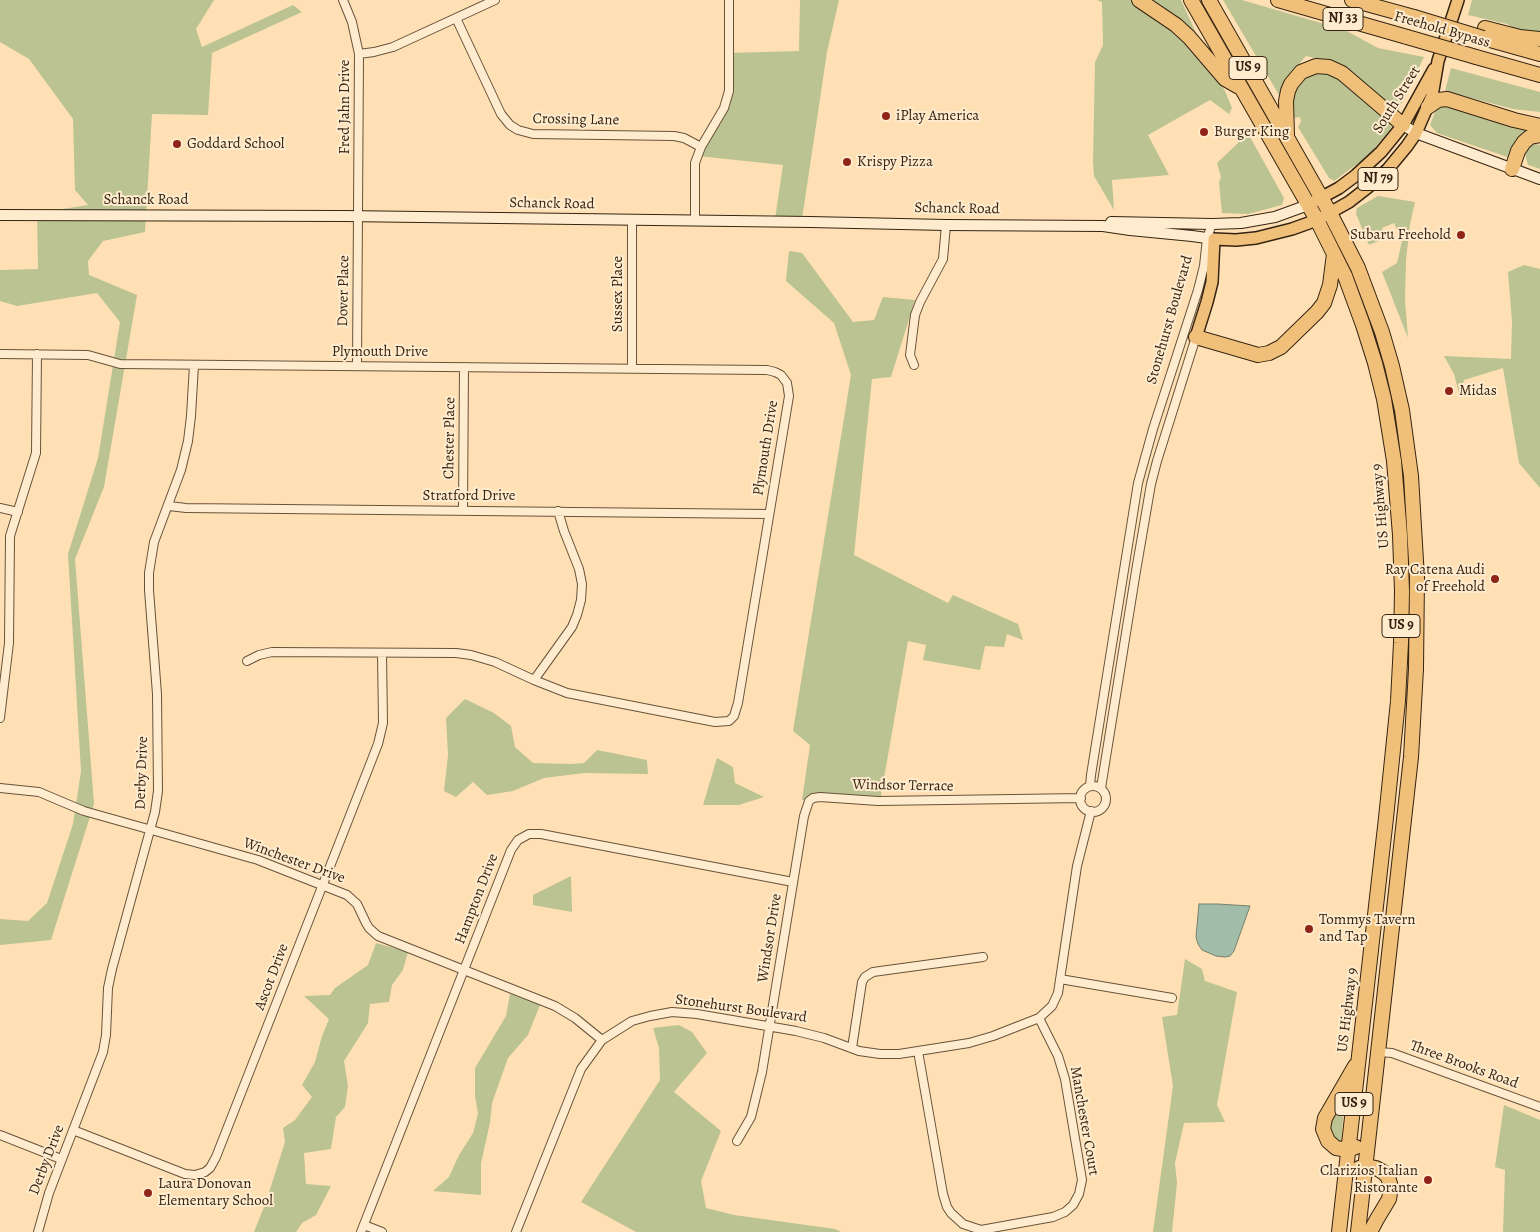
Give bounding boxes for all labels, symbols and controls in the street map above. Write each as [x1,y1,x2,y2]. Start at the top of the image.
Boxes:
road number: NJ 33 [1323,8,1363,30]
street label: Freehold Bypass [1392,8,1492,52]
road number: US 9 [1229,56,1267,80]
street label: Fred Jahn Drive [336,59,354,155]
street label: South Street [1369,63,1425,137]
place label: iPlay America [896,107,979,125]
street label: Crossing Lane [533,110,619,130]
marker: iPlay America [880,110,892,122]
place label: Burger King [1214,123,1289,141]
marker: Burger King [1198,126,1210,138]
place label: Goddard School [187,135,285,153]
marker: Goddard School [171,138,183,150]
place label: Krispy Pizza [857,153,933,171]
marker: Krispy Pizza [841,156,853,168]
road number: NJ 79 [1358,168,1398,190]
street label: Schanck Road [103,191,189,209]
street label: Schanck Road [509,194,595,214]
street label: Schanck Road [914,199,1000,219]
place label: Subaru Freehold [1350,226,1451,244]
marker: Subaru Freehold [1455,229,1467,241]
street label: Stonehurst Boulevard [1143,254,1197,386]
street label: Dover Place [334,255,354,327]
street label: Sussex Place [609,256,627,332]
street label: Plymouth Drive [332,343,428,361]
place label: Midas [1459,382,1497,400]
marker: Midas [1443,385,1455,397]
street label: Chester Place [440,397,460,479]
street label: Plymouth Drive [750,399,782,497]
street label: US Highway 9 [1368,463,1394,549]
street label: Stratford Drive [423,487,515,505]
place label: Ray Catena Audi of Freehold [1385,561,1485,596]
marker: Ray Catena Audi of Freehold [1489,573,1501,585]
road number: US 9 [1382,614,1420,638]
street label: Derby Drive [132,736,152,810]
street label: Windsor Terrace [852,776,954,796]
street label: Winchester Drive [241,834,347,888]
street label: Hampton Drive [451,851,503,947]
street label: Windsor Drive [754,892,786,984]
place label: Tommys Tavern and Tap [1319,911,1415,946]
marker: Tommys Tavern and Tap [1303,923,1315,935]
street label: Ascot Drive [251,941,293,1013]
street label: US Highway 9 [1334,967,1362,1053]
street label: Stonehurst Boulevard [674,991,808,1027]
street label: Three Brooks Road [1407,1037,1521,1093]
street label: Manchester Court [1066,1065,1102,1177]
road number: US 9 [1335,1092,1373,1116]
street label: Derby Drive [25,1122,69,1198]
place label: Clarizios Italian Ristorante [1320,1162,1418,1197]
marker: Clarizios Italian Ristorante [1422,1174,1434,1186]
place label: Laura Donovan Elementary School [158,1175,273,1210]
marker: Laura Donovan Elementary School [142,1187,154,1199]

